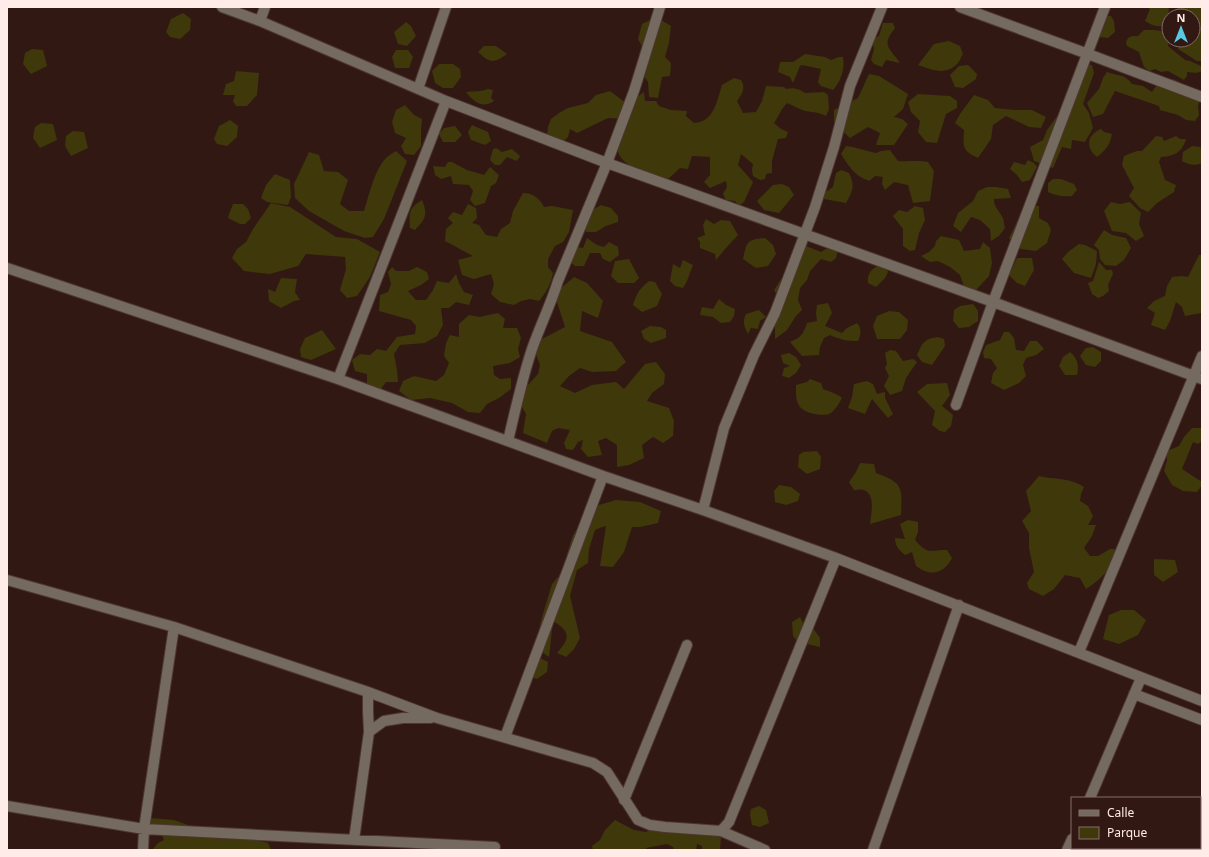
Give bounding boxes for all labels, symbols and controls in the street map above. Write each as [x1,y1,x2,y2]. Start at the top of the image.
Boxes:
north arrow [1161,8,1201,48]
text: N [1177,10,1185,25]
legend [1071,797,1201,849]
text: Calle [1107,804,1135,821]
text: Parque [1107,824,1148,841]

